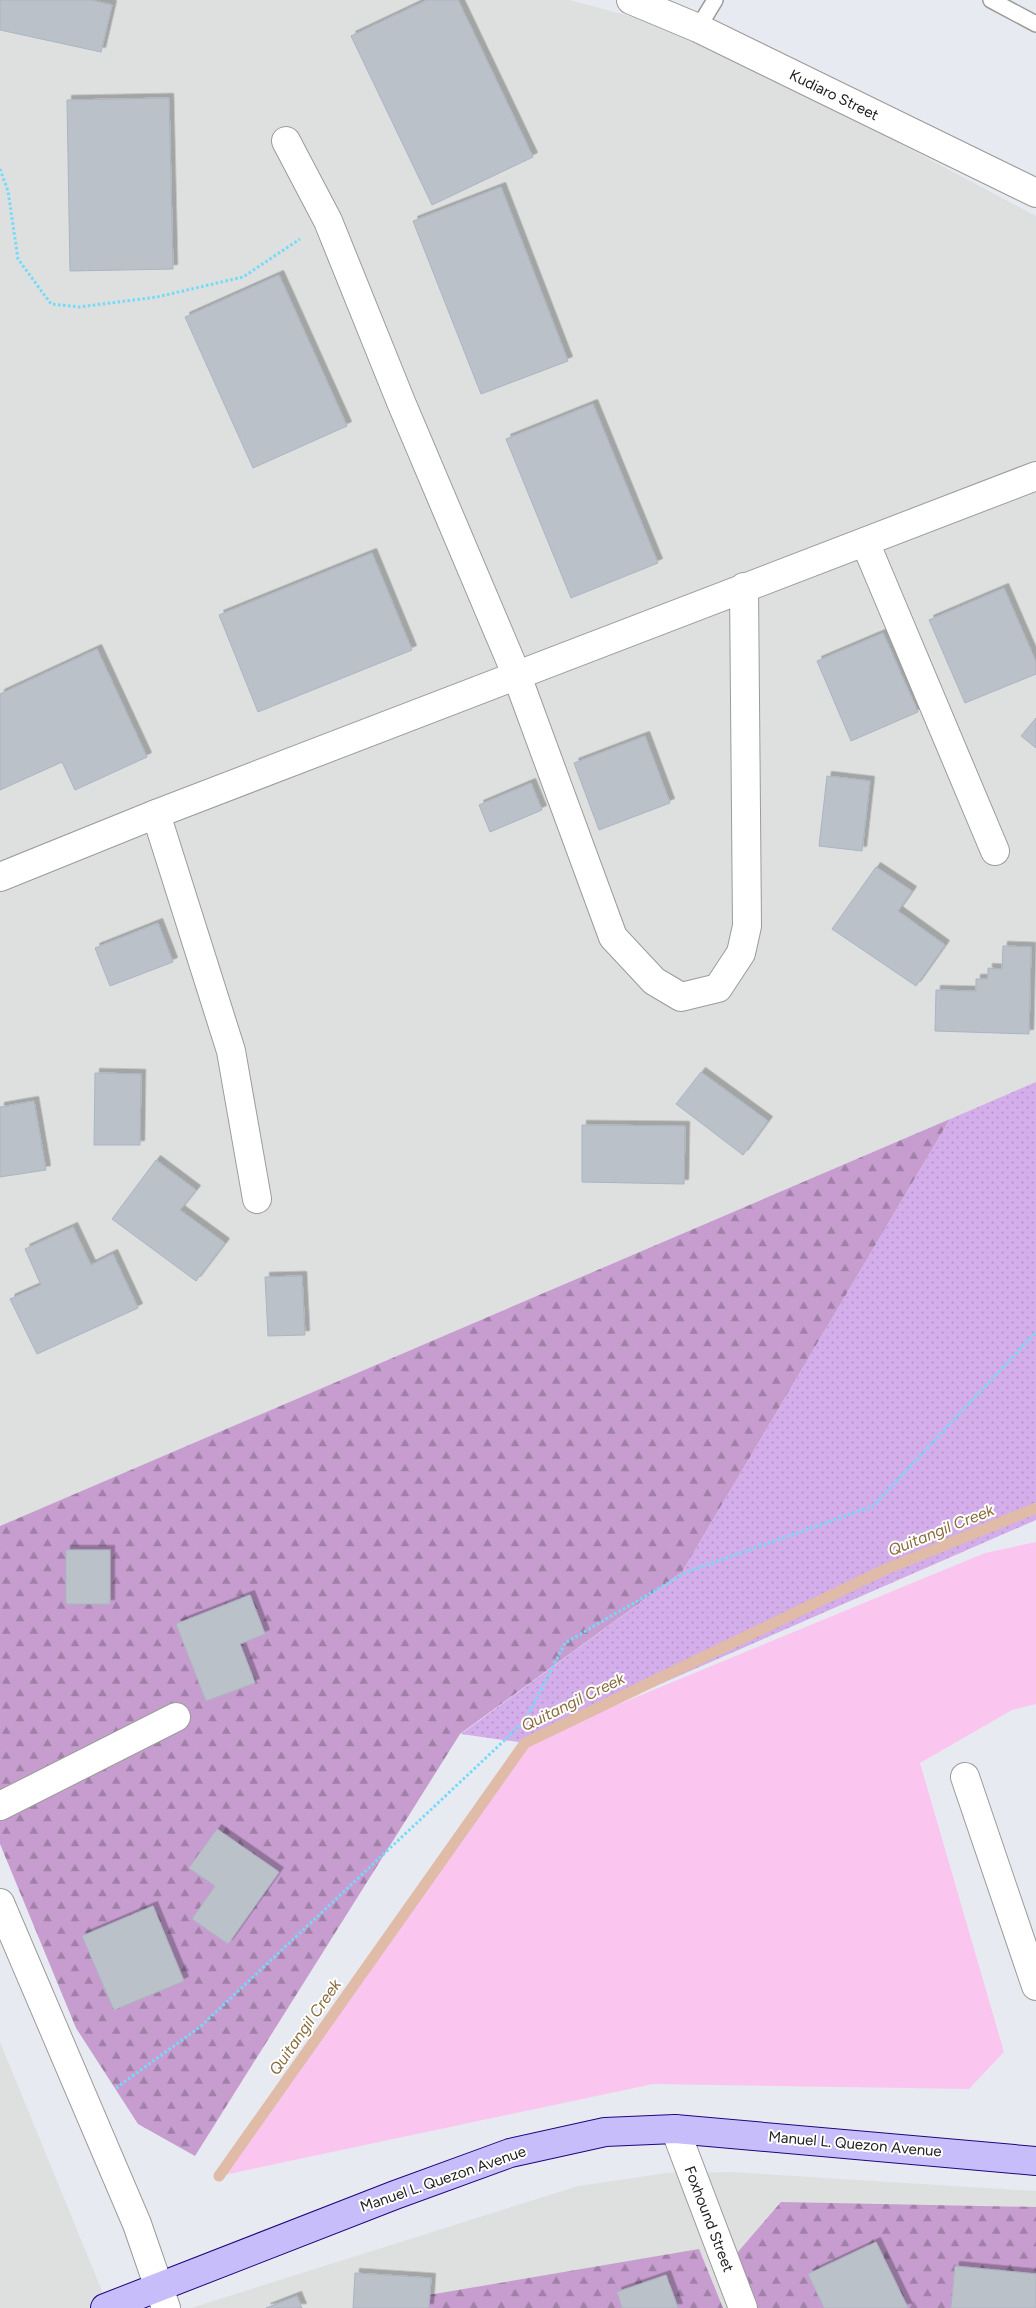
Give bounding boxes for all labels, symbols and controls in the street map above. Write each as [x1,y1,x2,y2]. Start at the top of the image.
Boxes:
street label: Kudiaro Street [787,66,882,124]
water label: Quitangil Creek [885,1500,998,1560]
water label: Quitangil Creek [518,1668,629,1735]
water label: Quitangil Creek [265,1974,346,2079]
street label: Manuel L. Quezon Avenue [768,2127,942,2161]
street label: Manuel L. Quezon Avenue [358,2142,528,2216]
street label: Foxhound Street [681,2163,738,2275]

